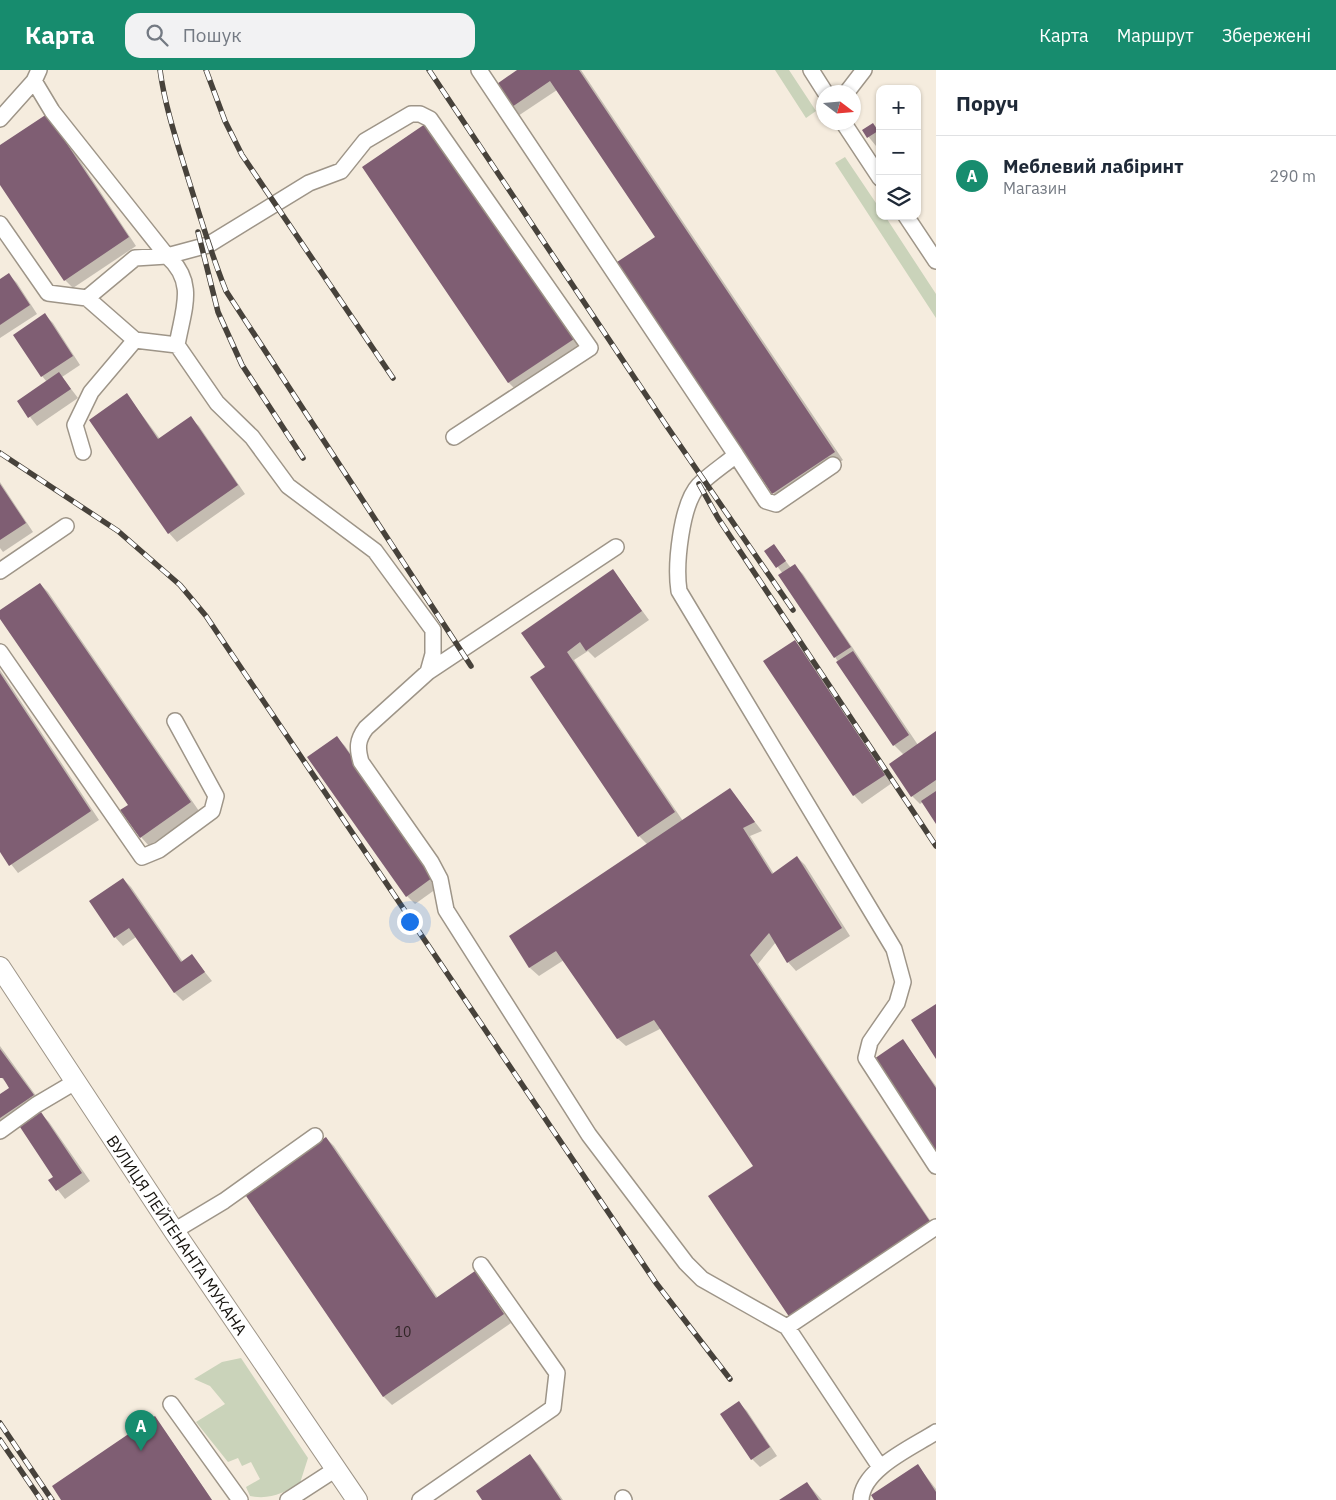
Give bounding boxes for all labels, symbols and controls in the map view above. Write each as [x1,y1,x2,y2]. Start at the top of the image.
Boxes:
search box [125,13,475,58]
text: Карта [25,19,95,51]
icon: search [143,21,171,49]
text: Пошук [183,23,242,47]
text: Карта [1039,24,1089,47]
text: Маршрут [1117,24,1194,47]
text: Збережені [1222,24,1311,47]
north arrow [816,85,861,130]
map controls [876,85,921,220]
button: + [876,85,921,130]
text: Поруч [956,89,1019,117]
button: − [876,130,921,175]
text: Меблевий лабіринт [1003,154,1184,178]
text: A [967,166,977,186]
text: 290 m [1269,166,1316,186]
button: layers [876,175,921,220]
text: Магазин [1003,178,1067,198]
your location [397,909,423,935]
street label: ВУЛИЦЯ ЛЕЙТЕНАНТА МУКАНА [102,1131,252,1339]
house number: 10 [395,1323,411,1341]
pin: A [125,1410,157,1451]

